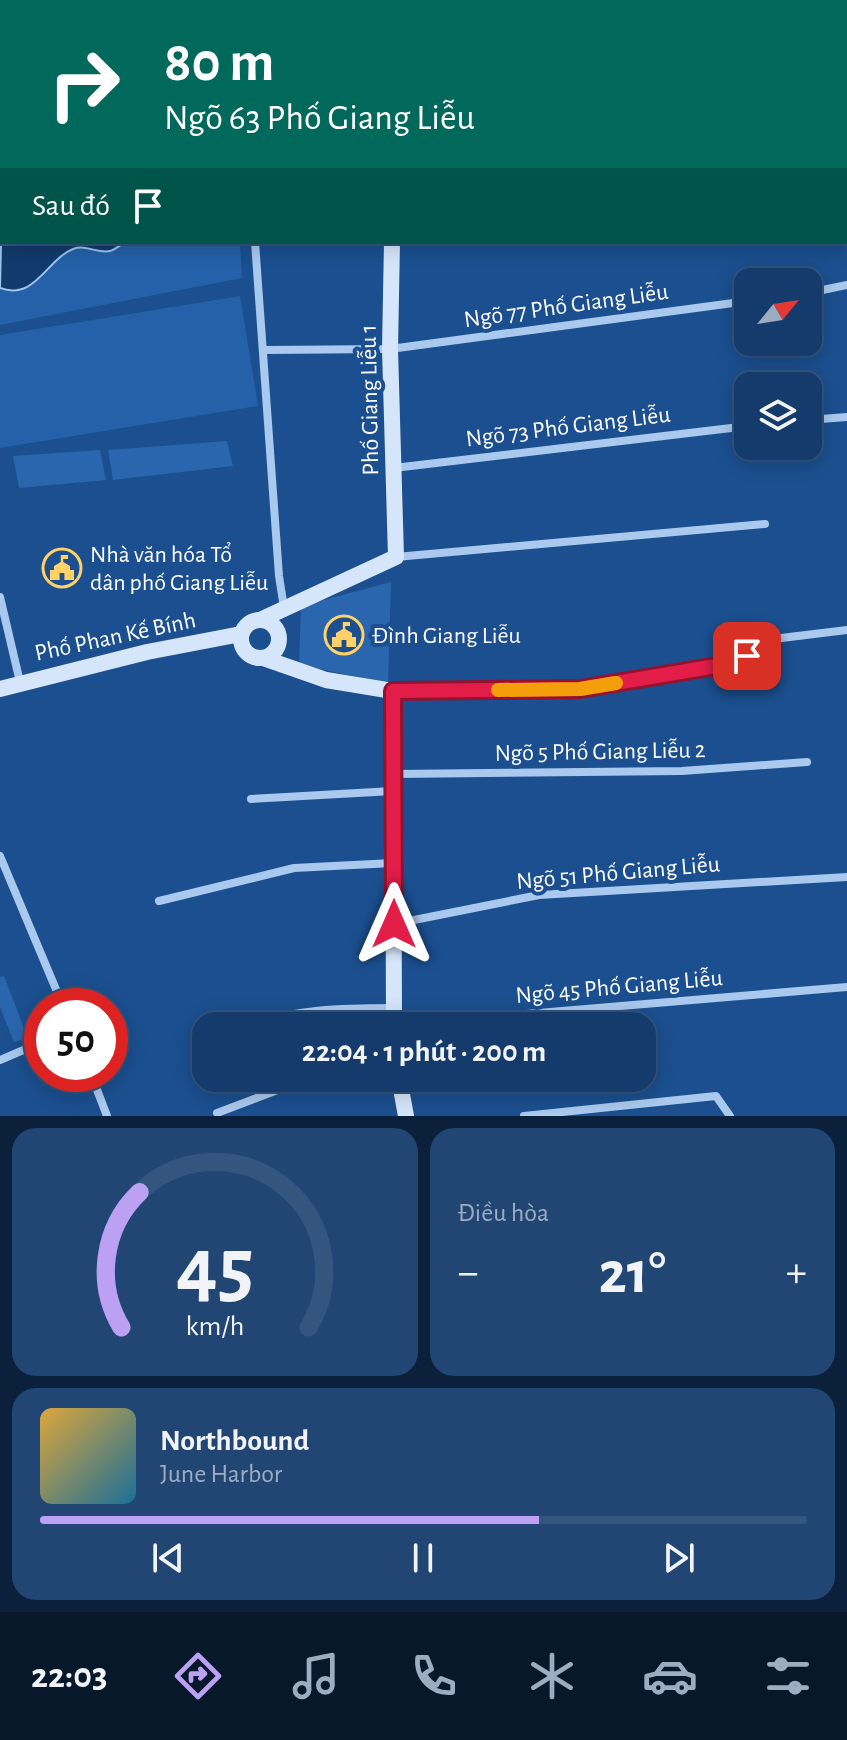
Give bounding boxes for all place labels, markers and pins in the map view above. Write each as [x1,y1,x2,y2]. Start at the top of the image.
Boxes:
place label: Nhà văn hóa Tổ dân phố Giang Liễu [90,542,268,595]
public building icon: Nhà văn hóa Tổ dân phố Giang Liễu [41,547,83,589]
public building icon: Đình Giang Liễu [323,614,365,656]
pin [713,622,781,690]
place label: Đình Giang Liễu [372,623,521,648]

